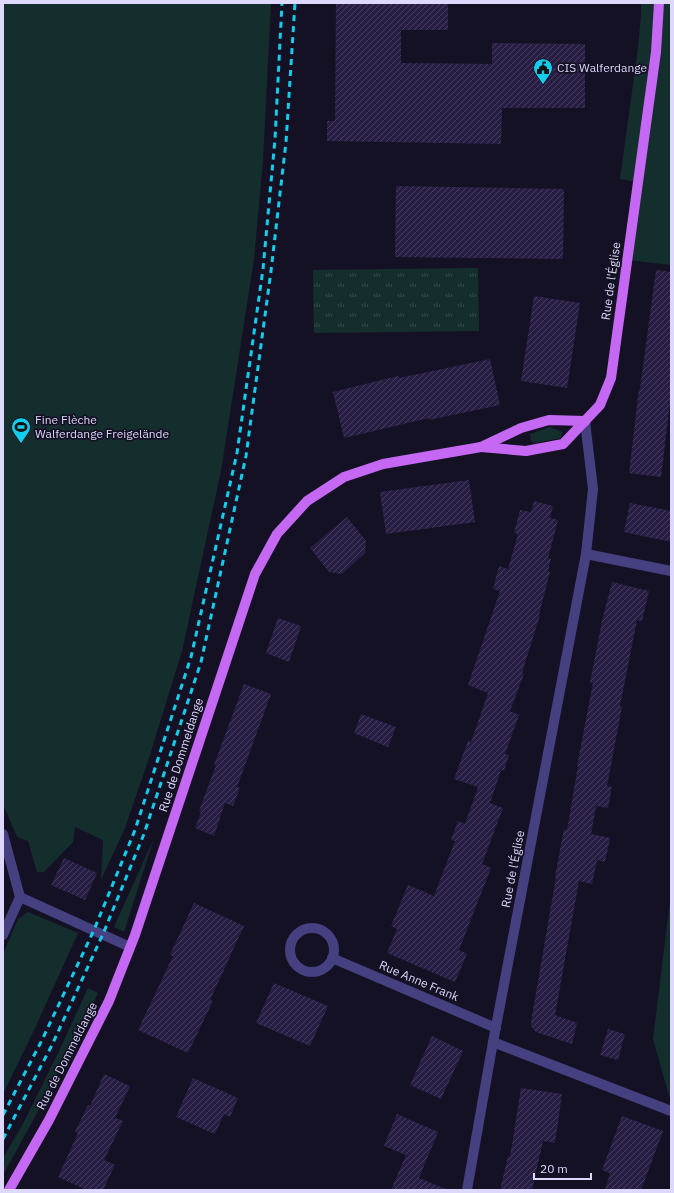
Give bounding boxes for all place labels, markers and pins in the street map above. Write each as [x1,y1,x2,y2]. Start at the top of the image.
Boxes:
public building icon: CIS Walferdange [532,57,554,85]
place label: CIS Walferdange [557,60,648,75]
place label: Fine Flèche Walferdange Freigelände [35,412,170,441]
sports icon: Fine Flèche Walferdange Freigelände [10,416,32,444]

